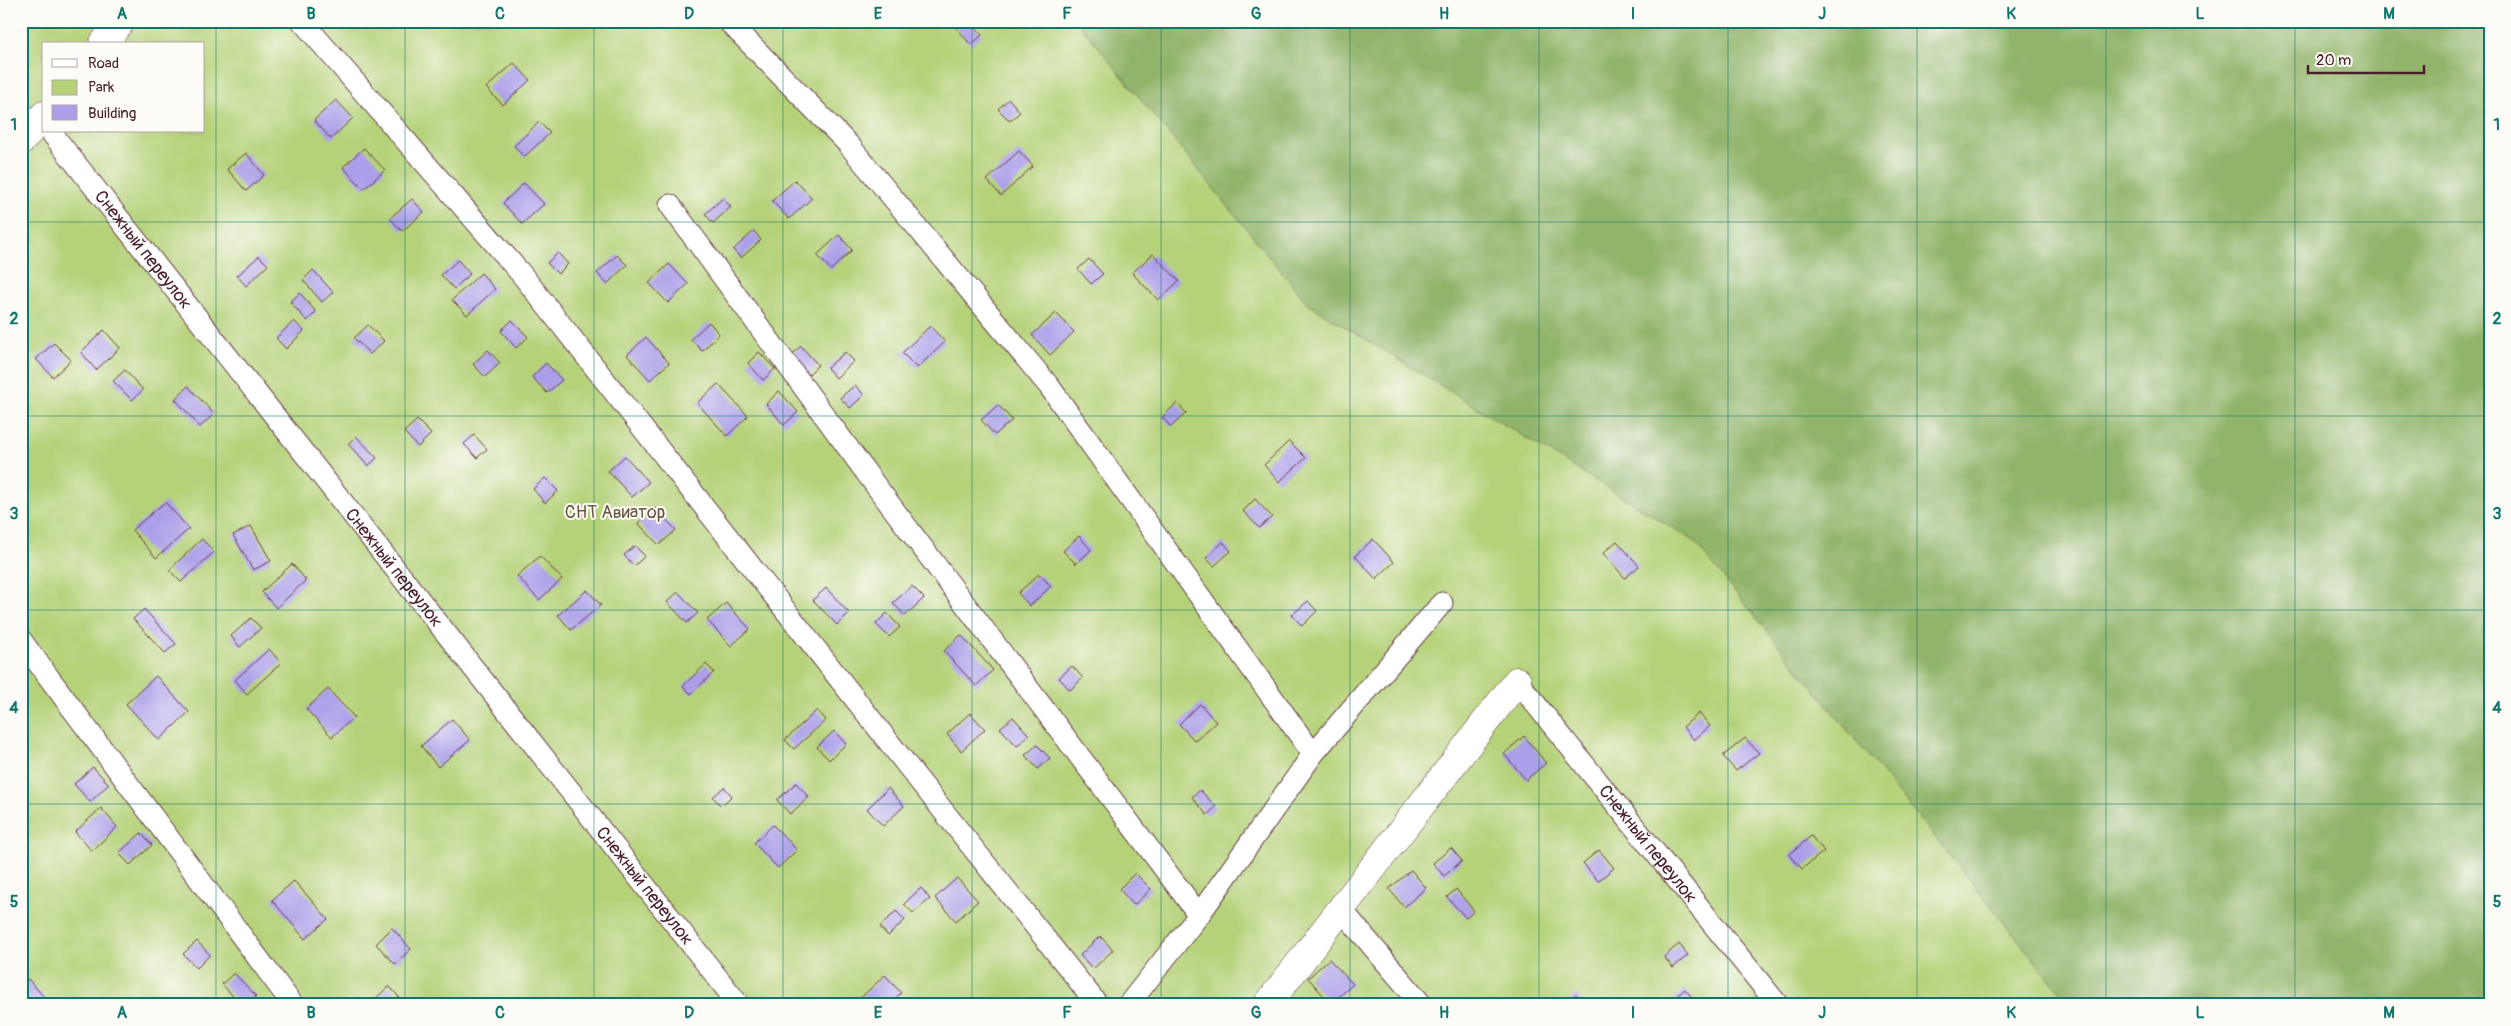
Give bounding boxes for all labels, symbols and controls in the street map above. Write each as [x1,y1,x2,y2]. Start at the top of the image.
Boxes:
text: A [117,4,128,24]
text: B [306,4,316,24]
text: C [495,4,505,24]
text: D [684,4,694,24]
text: E [874,4,883,24]
text: F [1062,4,1072,24]
text: G [1251,4,1262,24]
text: H [1439,4,1449,24]
text: I [1631,4,1635,24]
text: J [1818,4,1826,24]
text: K [2006,4,2016,24]
text: L [2195,4,2205,24]
text: M [2383,4,2395,24]
legend [42,42,205,132]
scale bar [2308,42,2425,74]
text: 20 m [2316,51,2351,70]
text: Road [88,54,119,73]
text: Park [88,78,115,97]
text: Building [88,104,136,123]
text: 1 [11,115,17,135]
text: 1 [2494,115,2500,135]
street label: Снежный переулок [90,185,197,314]
text: 2 [10,309,19,329]
text: 2 [2493,309,2502,329]
park label: СНТ Авиатор [565,501,665,524]
text: 3 [10,504,19,524]
street label: Снежный переулок [340,504,448,632]
text: 3 [2493,504,2502,524]
text: 4 [9,698,19,718]
text: 4 [2492,698,2502,718]
street label: Снежный переулок [1594,780,1703,907]
street label: Снежный переулок [591,822,699,950]
text: 5 [10,892,19,912]
text: 5 [2493,892,2502,912]
text: A [117,1003,128,1023]
text: B [306,1003,316,1023]
text: C [495,1003,505,1023]
text: D [684,1003,694,1023]
text: E [874,1003,883,1023]
text: F [1062,1003,1072,1023]
text: G [1251,1003,1262,1023]
text: H [1439,1003,1449,1023]
text: I [1631,1003,1635,1023]
text: J [1818,1003,1826,1023]
text: K [2006,1003,2016,1023]
text: L [2195,1003,2205,1023]
text: M [2383,1003,2395,1023]

